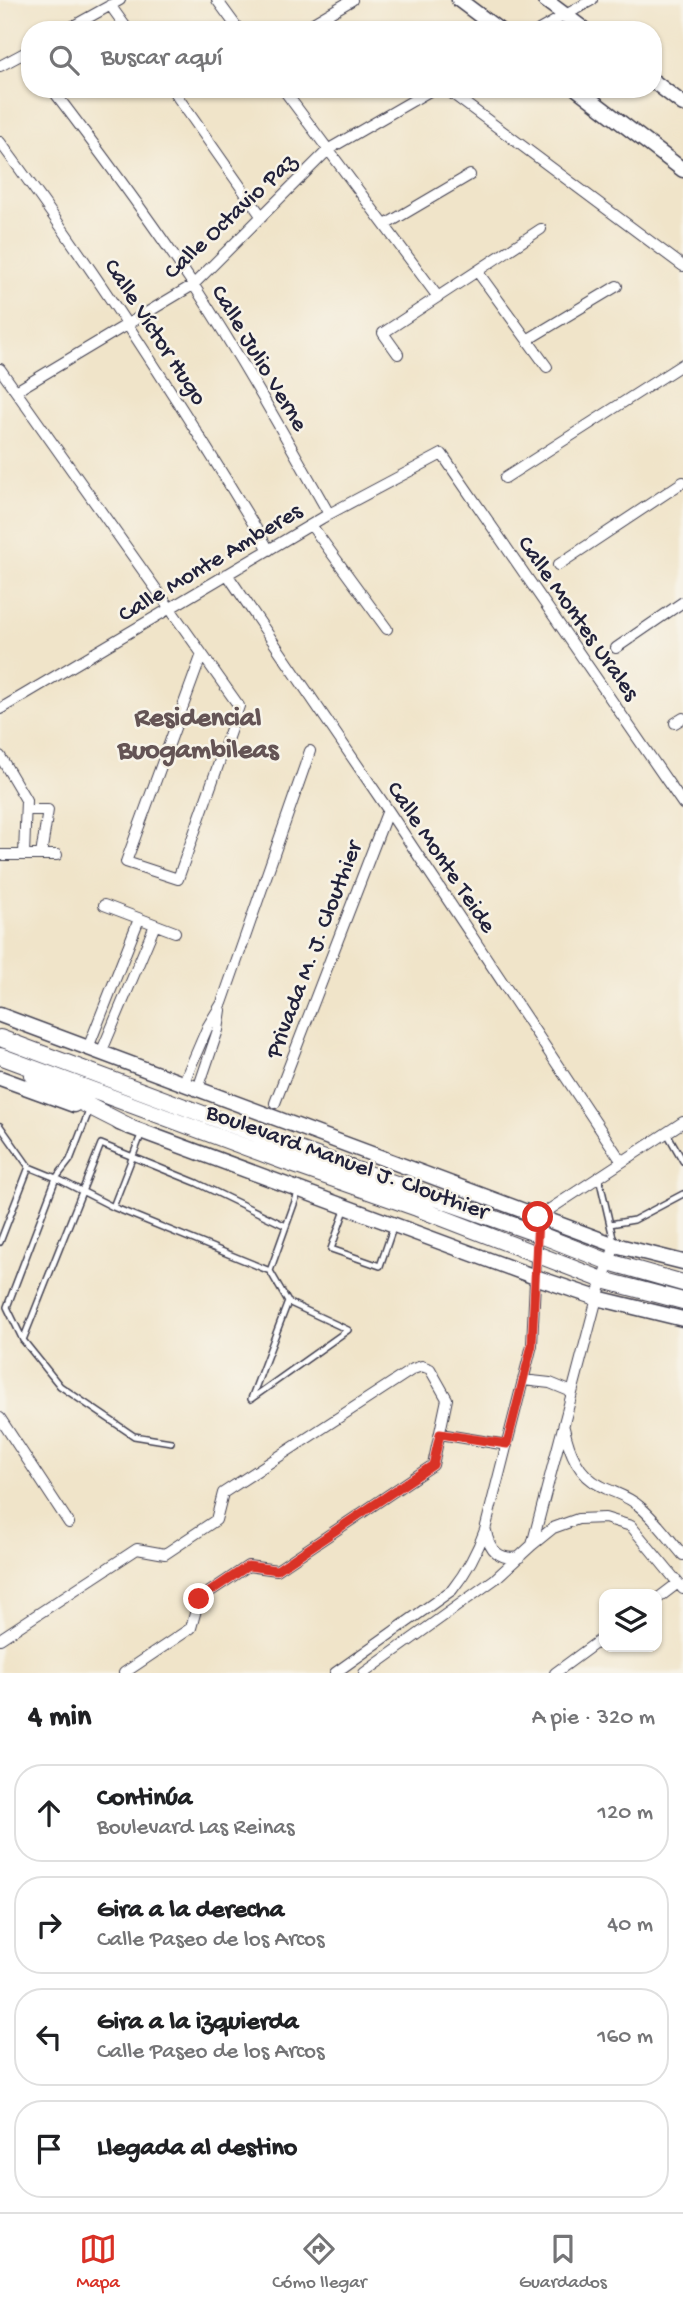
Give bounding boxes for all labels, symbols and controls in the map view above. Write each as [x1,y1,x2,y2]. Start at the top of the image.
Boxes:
search box [21,21,662,98]
icon: search [45,41,83,79]
text: Buscar aquí [101,44,223,75]
street label: Calle Octavio Paz [159,147,305,287]
street label: Calle Víctor Hugo [96,254,212,412]
street label: Calle Julio Verne [203,280,313,438]
street label: Calle Monte Amberes [114,497,309,630]
street label: Calle Montes Urales [510,531,645,708]
district label: Residencial Buogambileas [117,703,280,768]
street label: Calle Monte Teide [379,777,502,940]
street label: Privada M. J. Clouthier [260,835,371,1064]
street label: Boulevard Manuel J. Clouthier [201,1098,494,1229]
route start [522,1201,553,1232]
route end [183,1583,214,1614]
map controls [599,1589,662,1652]
button: layers [599,1589,662,1652]
text: 4 min [28,1701,91,1736]
text: A pie · 320 m [532,1705,655,1732]
text: Continúa [97,1784,192,1815]
icon: ahead [30,1794,68,1832]
text: 120 m [598,1800,653,1827]
text: Boulevard Las Reinas [97,1815,295,1842]
text: Gira a la derecha [97,1896,284,1927]
icon: right [30,1906,68,1944]
text: 40 m [607,1912,653,1939]
text: Calle Paseo de los Arcos [97,1927,325,1954]
text: Gira a la izquierda [97,2008,299,2039]
icon: left [30,2018,68,2056]
text: 160 m [597,2024,653,2051]
text: Calle Paseo de los Arcos [97,2039,325,2066]
icon: arrive [30,2130,68,2168]
text: Llegada al destino [97,2134,297,2165]
tab: Mapa [76,2230,120,2295]
tab: Cómo llegar [272,2230,367,2295]
tab: Guardados [519,2230,607,2295]

